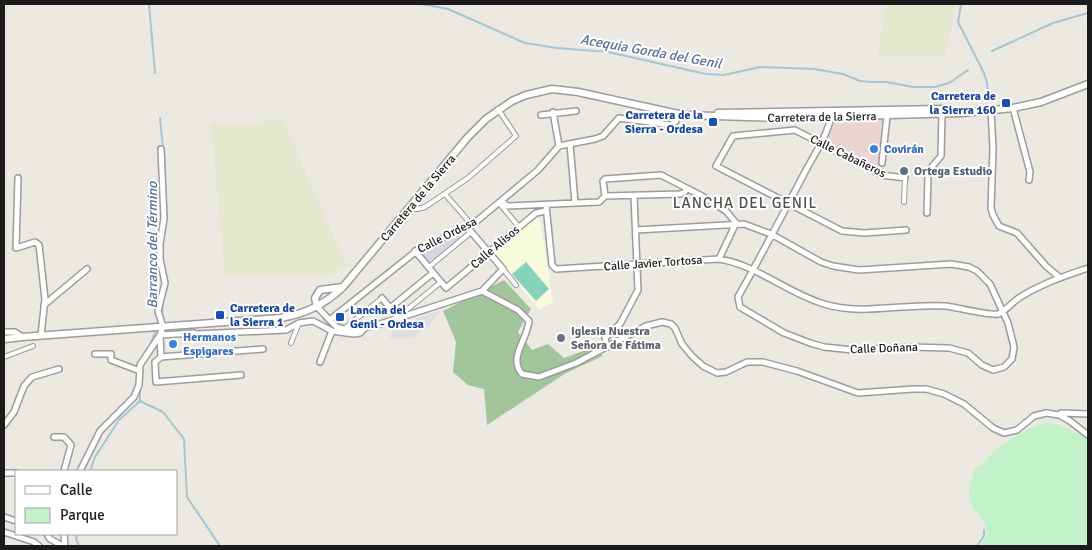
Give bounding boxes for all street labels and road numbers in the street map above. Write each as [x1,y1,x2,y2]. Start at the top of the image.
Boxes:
street label: Carretera de la Sierra [767,109,877,126]
street label: Calle Cabañeros [807,132,888,181]
street label: Carretera de la Sierra [378,152,459,245]
street label: Calle Ordesa [415,214,479,257]
street label: Calle Alisos [468,223,523,272]
street label: Calle Javier Tortosa [603,253,703,274]
street label: Calle Doñana [850,340,918,357]

